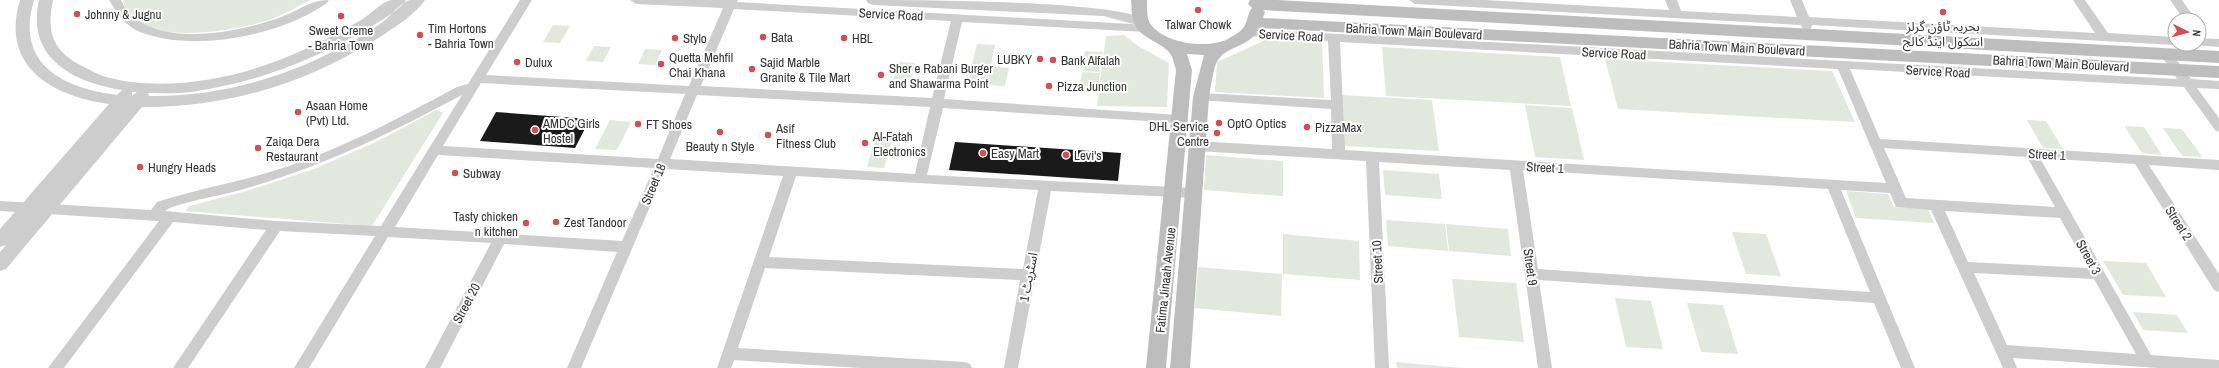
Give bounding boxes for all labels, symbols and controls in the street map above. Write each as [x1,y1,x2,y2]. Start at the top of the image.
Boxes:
street label: Service Road [858,4,924,25]
marker: Talwar Chowk [1193,5,1203,15]
place label: Johnny & Jugnu [85,6,162,23]
marker: بحریہ ٹاؤن گرلز اسکول اینڈ کالج [1938,7,1948,17]
marker: Johnny & Jugnu [72,9,82,19]
marker: Sweet Creme - Bahria Town [336,11,346,21]
north arrow [2167,12,2207,52]
place label: Talwar Chowk [1165,16,1232,33]
place label: بحریہ ٹاؤن گرلز اسکول اینڈ کالج [1903,18,1983,52]
street label: Bahria Town Main Boulevard [1345,19,1483,44]
place label: Tim Hortons - Bahria Town [428,20,494,52]
place label: Sweet Creme - Bahria Town [308,22,374,54]
street label: Service Road [1258,25,1324,46]
place label: Bata [771,29,793,46]
text: N [2190,29,2204,37]
marker: Tim Hortons - Bahria Town [415,30,425,40]
place label: Stylo [683,30,707,47]
place label: HBL [852,30,873,47]
marker: Bata [758,32,768,42]
marker: Stylo [670,33,680,43]
marker: HBL [839,33,849,43]
street label: Bahria Town Main Boulevard [1668,35,1806,60]
street label: Service Road [1581,43,1647,64]
place label: Quetta Mehfil Chai Khana [669,49,733,81]
place label: LUBKY [997,51,1032,68]
street label: Bahria Town Main Boulevard [1992,51,2130,76]
place label: Bank Alfalah [1061,52,1120,69]
place label: Dulux [525,54,553,71]
place label: Sajid Marble Granite & Tile Mart [760,54,850,86]
marker: LUBKY [1035,54,1045,64]
marker: Bank Alfalah [1048,55,1058,65]
marker: Dulux [512,57,522,67]
marker: Quetta Mehfil Chai Khana [656,59,666,69]
place label: Sher e Rabani Burger and Shawarma Point [889,60,993,92]
street label: Service Road [1905,61,1971,82]
marker: Sajid Marble Granite & Tile Mart [747,64,757,74]
marker: Sher e Rabani Burger and Shawarma Point [876,70,886,80]
place label: Pizza Junction [1057,78,1127,95]
marker: Pizza Junction [1044,81,1054,91]
place label: Asaan Home (Pvt) Ltd. [305,97,368,129]
marker: Asaan Home (Pvt) Ltd. [293,107,303,117]
place label: AMDC Girls Hostel [542,115,600,147]
place label: OptO Optics [1227,115,1286,132]
place label: FT Shoes [646,116,692,133]
place label: DHL Service Centre [1149,118,1209,150]
marker: OptO Optics [1214,118,1224,128]
marker: FT Shoes [633,119,643,129]
place label: PizzaMax [1315,119,1362,136]
place label: Asif Fitness Club [775,120,836,152]
marker: PizzaMax [1302,122,1312,132]
marker: AMDC Girls Hostel [530,125,540,135]
marker: Beauty n Style [715,127,725,137]
place label: Al-Fatah Electronics [872,128,926,160]
marker: DHL Service Centre [1212,128,1222,138]
marker: Asif Fitness Club [763,130,773,140]
place label: Zaiqa Dera Restaurant [266,133,319,165]
place label: Beauty n Style [686,138,754,155]
marker: Al-Fatah Electronics [860,138,870,148]
marker: Zaiqa Dera Restaurant [253,143,263,153]
place label: Easy Mart [991,145,1039,162]
street label: Street 1 [2028,145,2066,164]
place label: Levi's [1074,147,1102,164]
marker: Easy Mart [978,148,988,158]
marker: Levi's [1061,150,1071,160]
street label: Street 1 [1526,158,1564,177]
place label: Hungry Heads [148,159,216,176]
street label: Street 18 [637,161,670,207]
marker: Hungry Heads [135,162,145,172]
place label: Subway [463,165,502,182]
marker: Subway [450,168,460,178]
street label: Street 2 [2161,203,2196,244]
place label: Tasty chicken n kitchen [453,208,518,240]
place label: Zest Tandoor [564,214,627,231]
marker: Zest Tandoor [551,217,561,227]
marker: Tasty chicken n kitchen [521,218,531,228]
street label: Fatima Jinaah Avenue [1152,226,1179,334]
street label: Street 3 [2072,237,2105,278]
street label: Street 10 [1368,240,1387,284]
street label: Street 9 [1519,247,1542,287]
street label: اسٹریٹ 1 [1015,251,1042,303]
street label: Street 20 [449,280,484,326]

